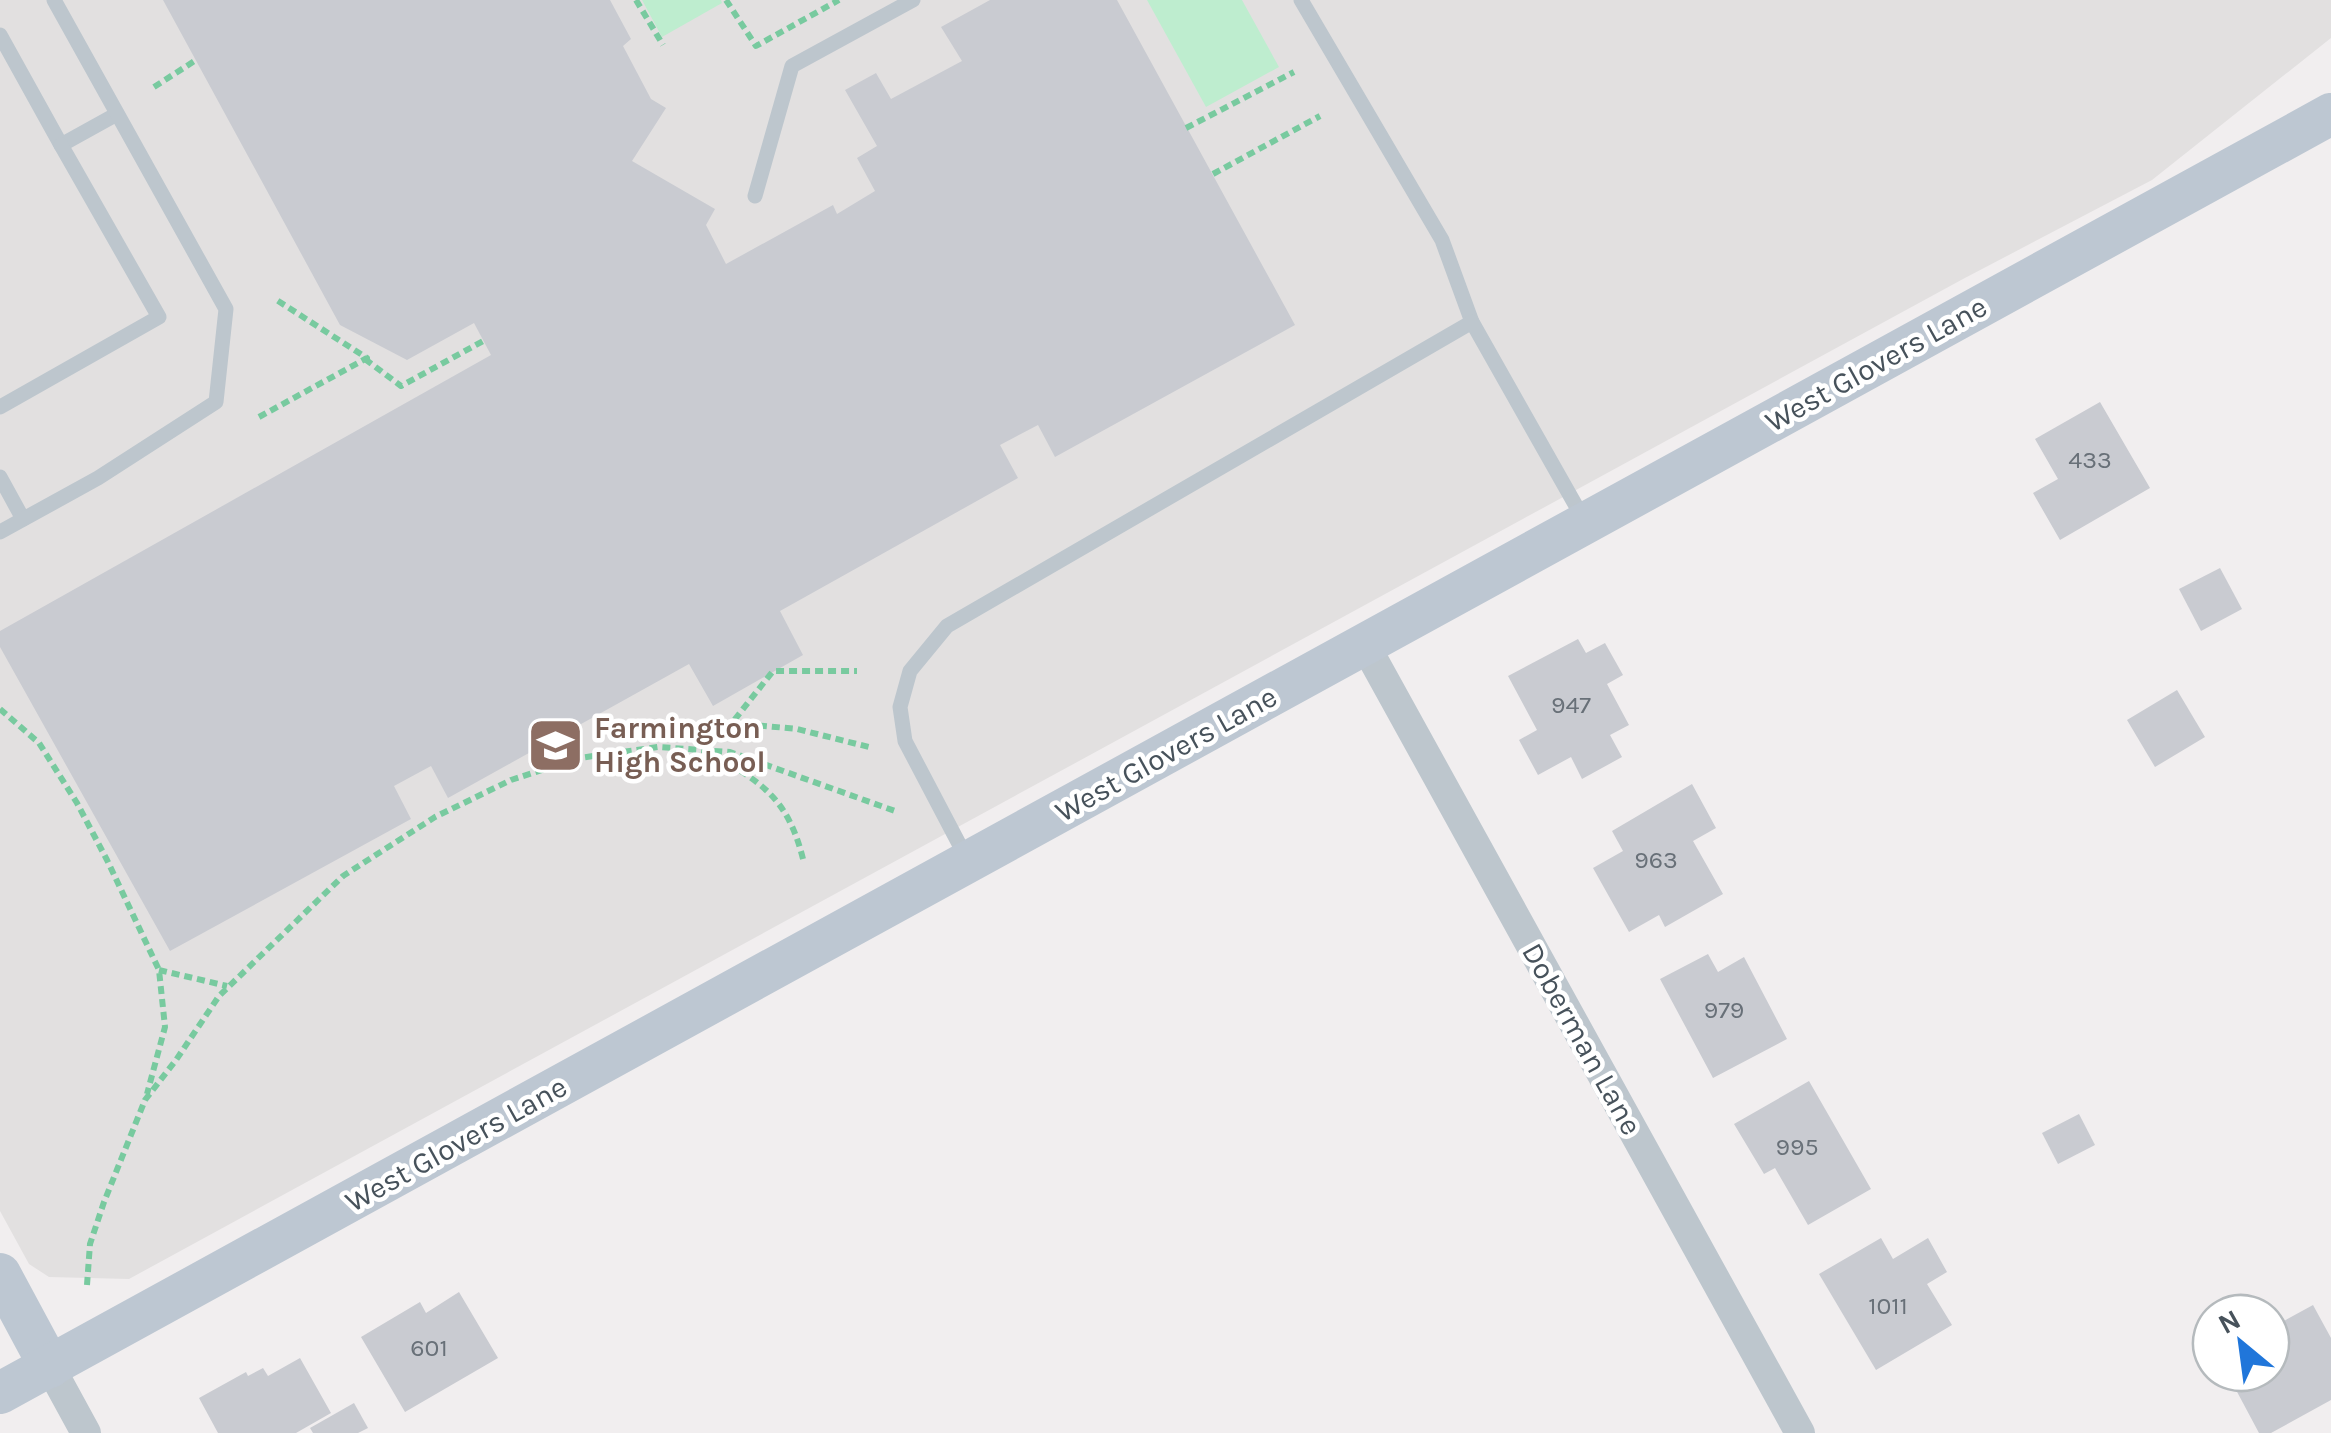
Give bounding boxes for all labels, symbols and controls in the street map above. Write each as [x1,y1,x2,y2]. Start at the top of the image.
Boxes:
street label: West Glovers Lane [1759,288,1993,440]
house number: 433 [2068,445,2112,474]
street label: West Glovers Lane [1049,678,1283,830]
house number: 947 [1551,690,1591,719]
place label: Farmington High School [594,710,766,780]
school or university icon: Farmington High School [525,715,585,775]
house number: 963 [1634,845,1678,874]
street label: Doberman Lane [1514,937,1650,1141]
house number: 979 [1704,995,1744,1024]
street label: West Glovers Lane [339,1068,573,1220]
house number: 995 [1775,1132,1819,1161]
house number: 1011 [1868,1291,1908,1320]
north arrow [2191,1293,2291,1393]
text: N [2212,1302,2246,1341]
house number: 601 [410,1333,448,1362]

